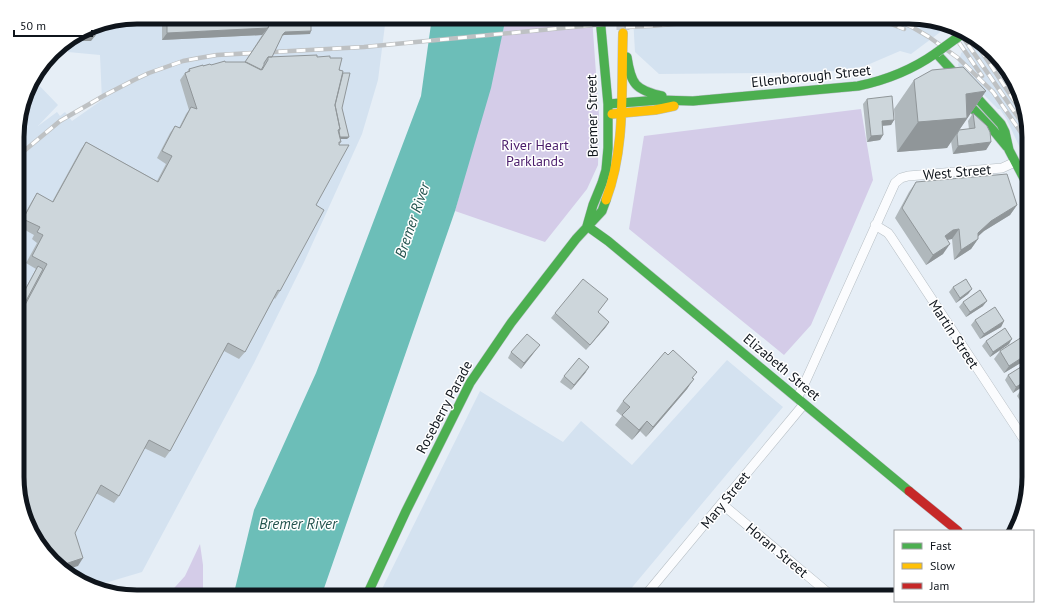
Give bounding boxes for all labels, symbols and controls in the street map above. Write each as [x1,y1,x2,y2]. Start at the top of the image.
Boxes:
scale bar [14,12,92,38]
text: 50 m [20,18,46,33]
street label: Ellenborough Street [750,61,872,91]
street label: Bremer Street [582,74,602,158]
park label: River Heart Parklands [501,136,569,170]
street label: West Street [922,160,992,184]
water label: Bremer River [390,179,434,260]
street label: Martin Street [925,296,983,372]
street label: Elizabeth Street [740,330,824,405]
street label: Roseberry Parade [412,357,476,457]
street label: Mary Street [697,468,754,532]
water label: Bremer River [259,514,338,533]
street label: Horan Street [742,519,812,581]
legend [894,530,1034,602]
text: Fast [930,538,951,553]
text: Slow [930,558,955,573]
text: Jam [929,578,949,593]

